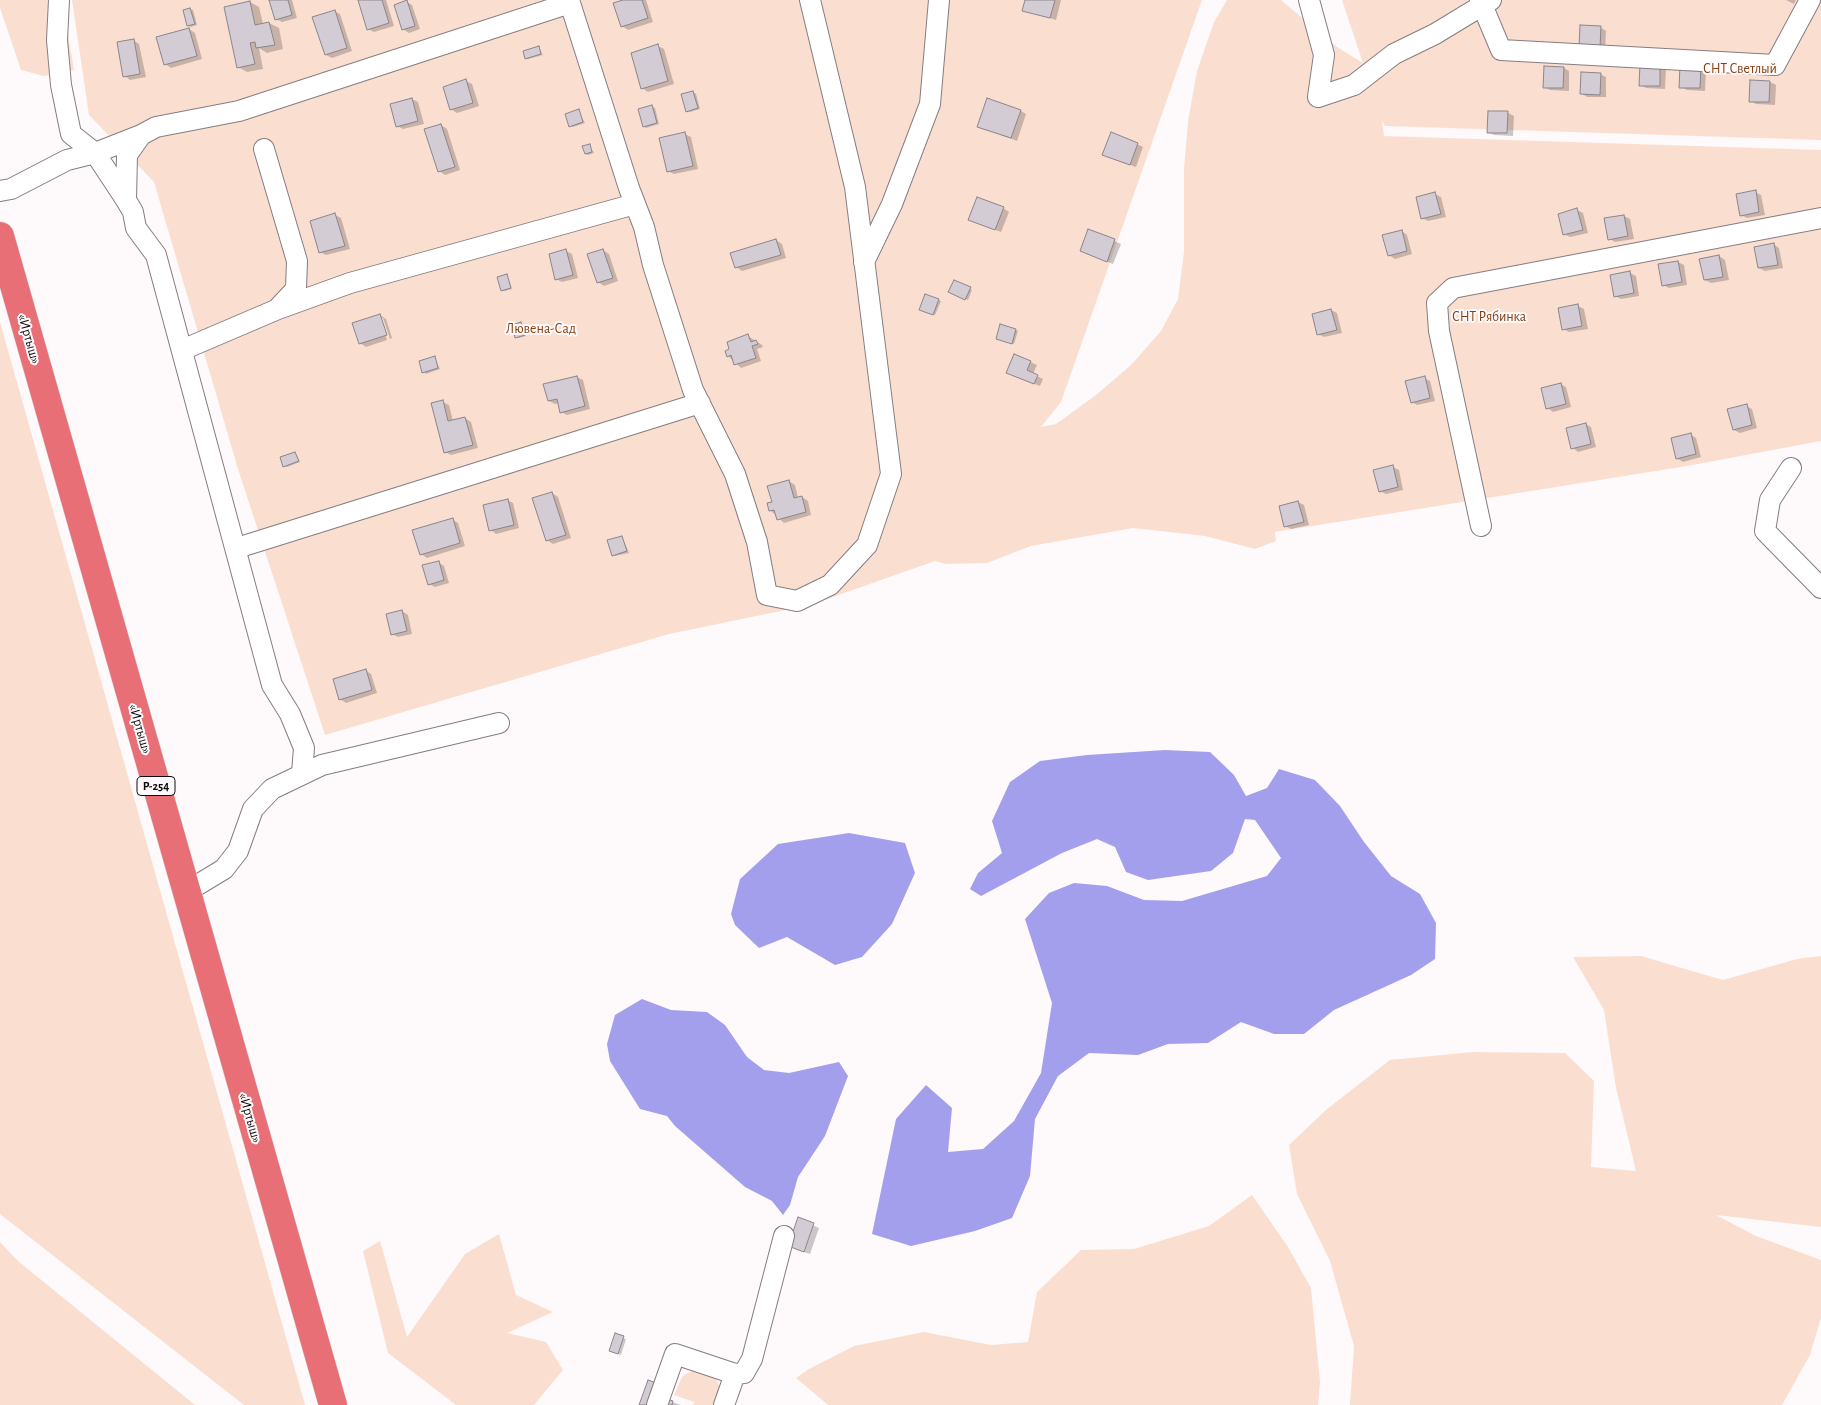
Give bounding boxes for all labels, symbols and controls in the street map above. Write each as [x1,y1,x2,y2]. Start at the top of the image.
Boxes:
park label: СНТ Светлый [1703,61,1777,77]
park label: СНТ Рябинка [1452,309,1526,325]
street label: «Иртыш» [14,312,44,366]
park label: Лювена-Сад [506,321,576,337]
street label: «Иртыш» [125,702,155,756]
road number: Р-254 [137,776,175,796]
street label: «Иртыш» [235,1091,265,1145]

